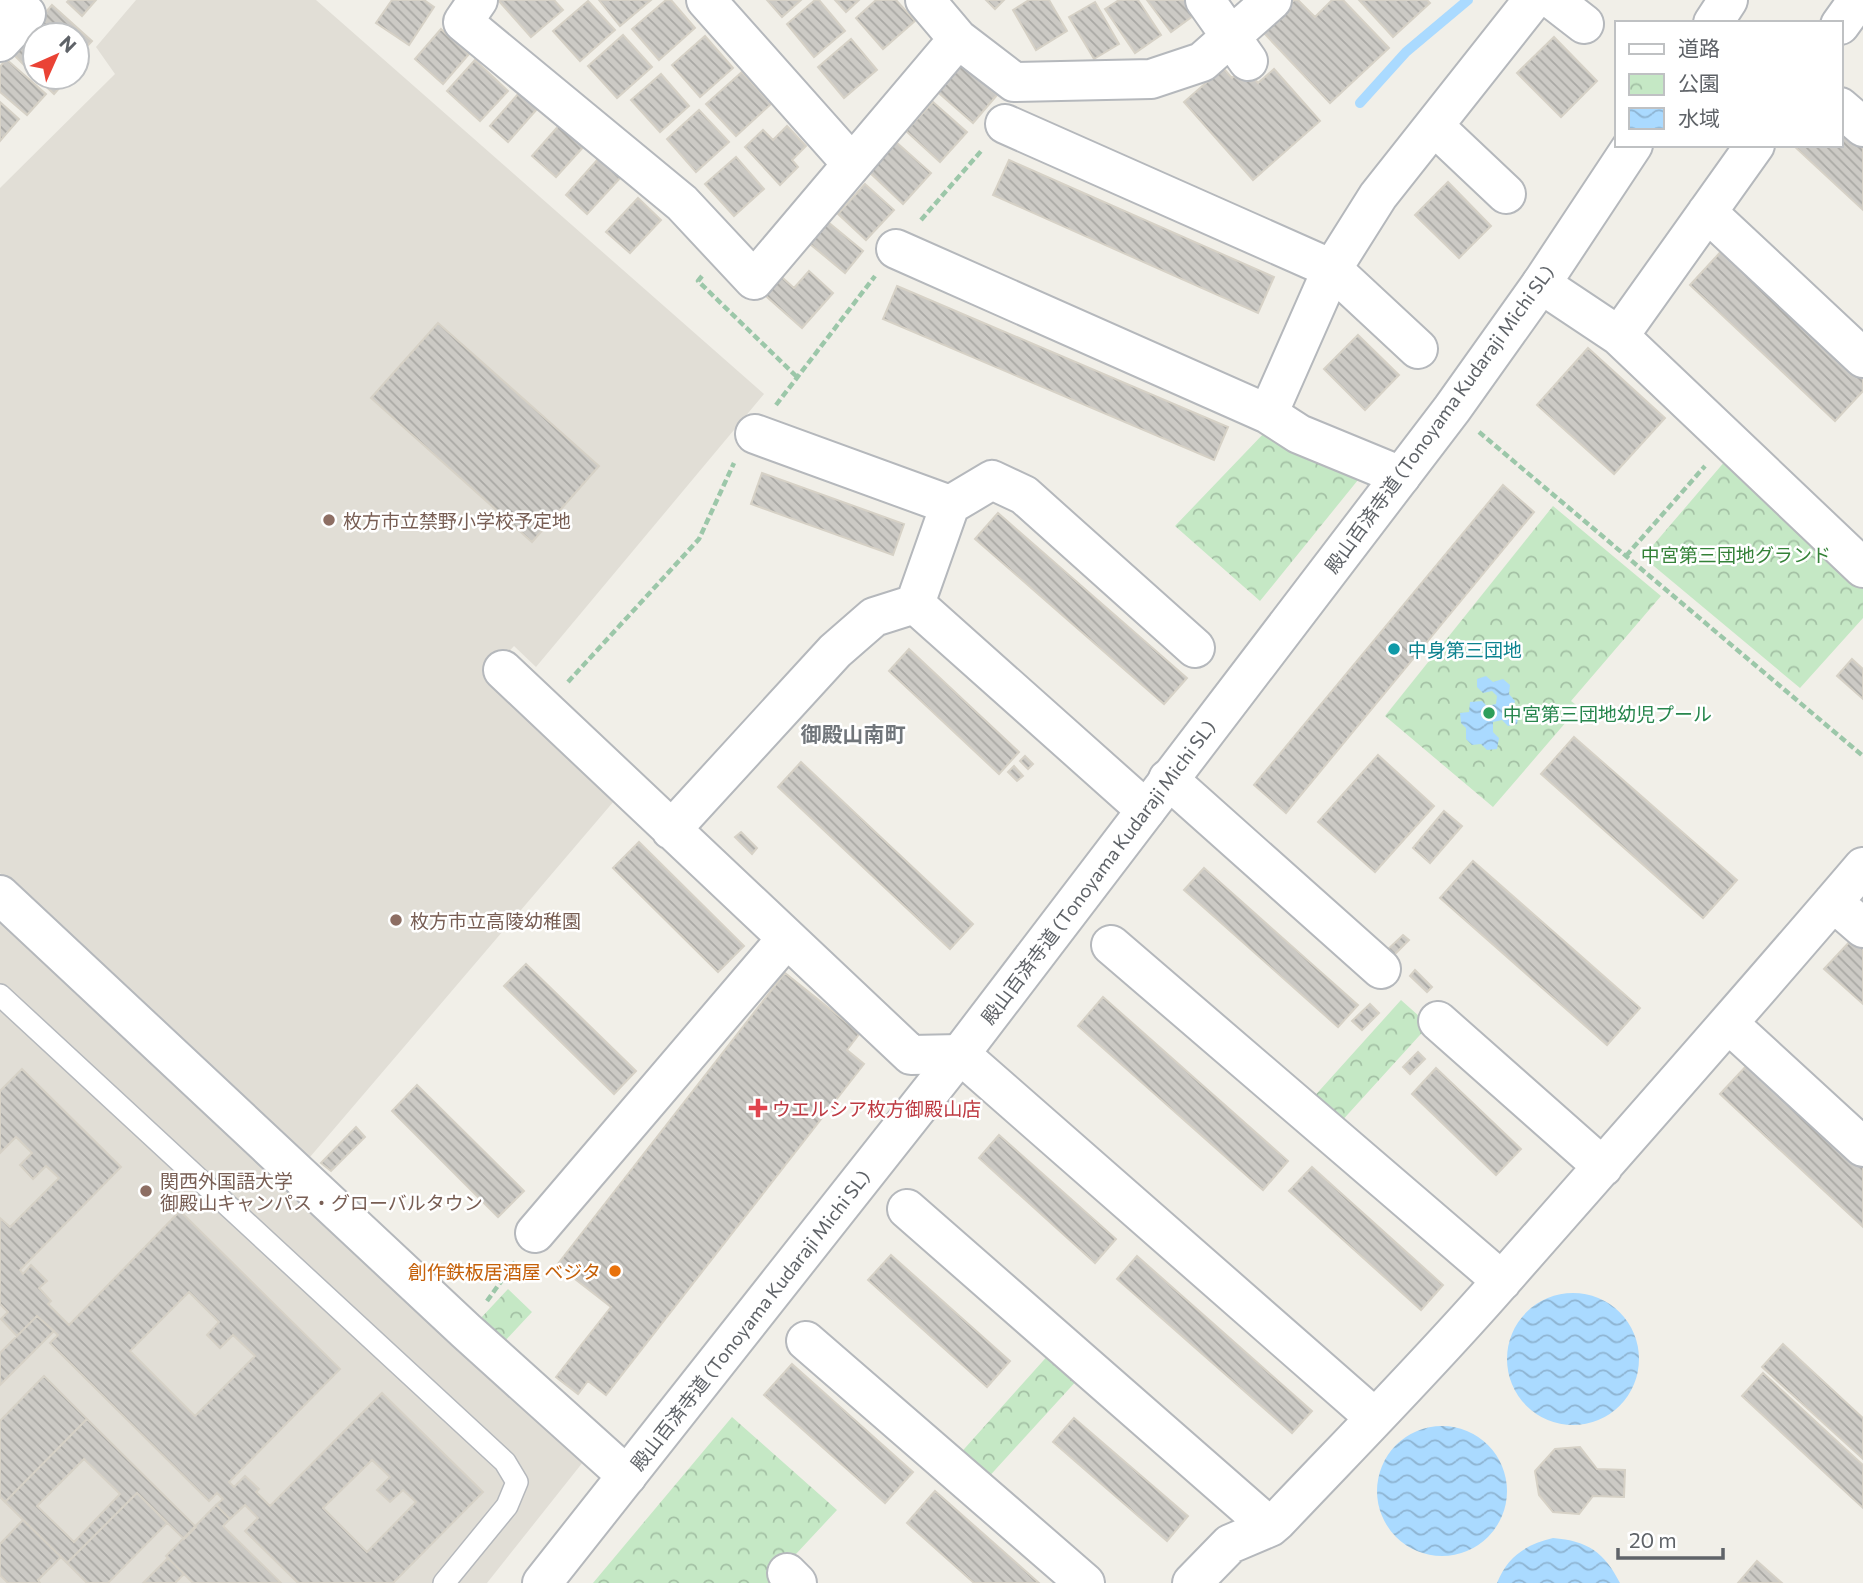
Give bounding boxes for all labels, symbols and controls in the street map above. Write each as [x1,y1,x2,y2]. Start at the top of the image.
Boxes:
north arrow [21,21,91,91]
legend [1615,21,1842,147]
text: N [55,30,82,57]
text: 道路 [1678,35,1720,60]
text: 公園 [1678,70,1720,95]
text: 水域 [1678,105,1720,130]
street label: 殿山百済寺道 (Tonoyama Kudaraji Michi SL) [1320,261,1558,577]
place label: 枚方市立禁野小学校予定地 [343,509,571,532]
marker: 枚方市立禁野小学校予定地 [321,512,337,528]
park label: 中宮第三団地グランド [1641,543,1831,566]
place label: 中身第三団地 [1408,638,1522,661]
marker: 中身第三団地 [1386,641,1402,657]
place label: 中宮第三団地幼児プール [1503,702,1712,725]
marker: 中宮第三団地幼児プール [1481,705,1497,721]
street label: 殿山百済寺道 (Tonoyama Kudaraji Michi SL) [976,715,1220,1029]
district label: 御殿山南町 [801,721,906,746]
place label: 枚方市立高陵幼稚園 [410,909,581,932]
marker: 枚方市立高陵幼稚園 [388,912,404,928]
place label: ウエルシア枚方御殿山店 [772,1097,981,1120]
marker: ウエルシア枚方御殿山店 [750,1100,766,1116]
street label: 殿山百済寺道 (Tonoyama Kudaraji Michi SL) [626,1165,874,1475]
place label: 関西外国語大学 御殿山キャンパス・グローバルタウン [160,1169,483,1214]
marker: 関西外国語大学 御殿山キャンパス・グローバルタウン [138,1183,154,1199]
place label: 創作鉄板居酒屋 ベジタ [408,1260,601,1283]
marker: 創作鉄板居酒屋 ベジタ [607,1263,623,1279]
scale bar [1618,1516,1723,1560]
text: 20 m [1629,1527,1677,1552]

